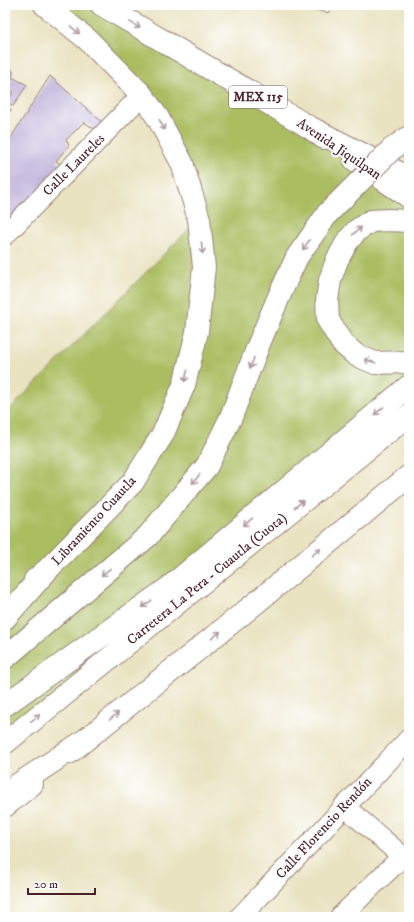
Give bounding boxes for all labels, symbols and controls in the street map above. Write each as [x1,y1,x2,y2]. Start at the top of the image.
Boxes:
one-way arrow [129,21,141,29]
one-way arrow [70,25,81,34]
road number: MEX 115 [229,86,287,108]
street label: Avenida Jiquilpan [293,114,385,184]
one-way arrow [159,119,167,131]
street label: Calle Laureles [39,130,109,200]
one-way arrow [352,227,362,236]
one-way arrow [302,239,310,250]
one-way arrow [198,241,206,254]
one-way arrow [247,356,255,368]
one-way arrow [365,356,377,364]
one-way arrow [182,369,189,382]
one-way arrow [374,407,385,416]
street label: Libramiento Cuautla [48,472,140,570]
one-way arrow [192,474,201,485]
one-way arrow [294,499,305,508]
street label: Carretera La Pera - Cuautla (Cuota) [123,509,291,649]
one-way arrow [242,517,253,526]
one-way arrow [311,548,322,557]
one-way arrow [101,568,111,577]
one-way arrow [141,600,152,608]
one-way arrow [210,630,221,639]
one-way arrow [109,712,120,721]
one-way arrow [30,714,41,722]
street label: Calle Florencio Rendón [272,773,376,883]
scale bar [28,870,95,896]
text: 20 m [34,877,58,892]

